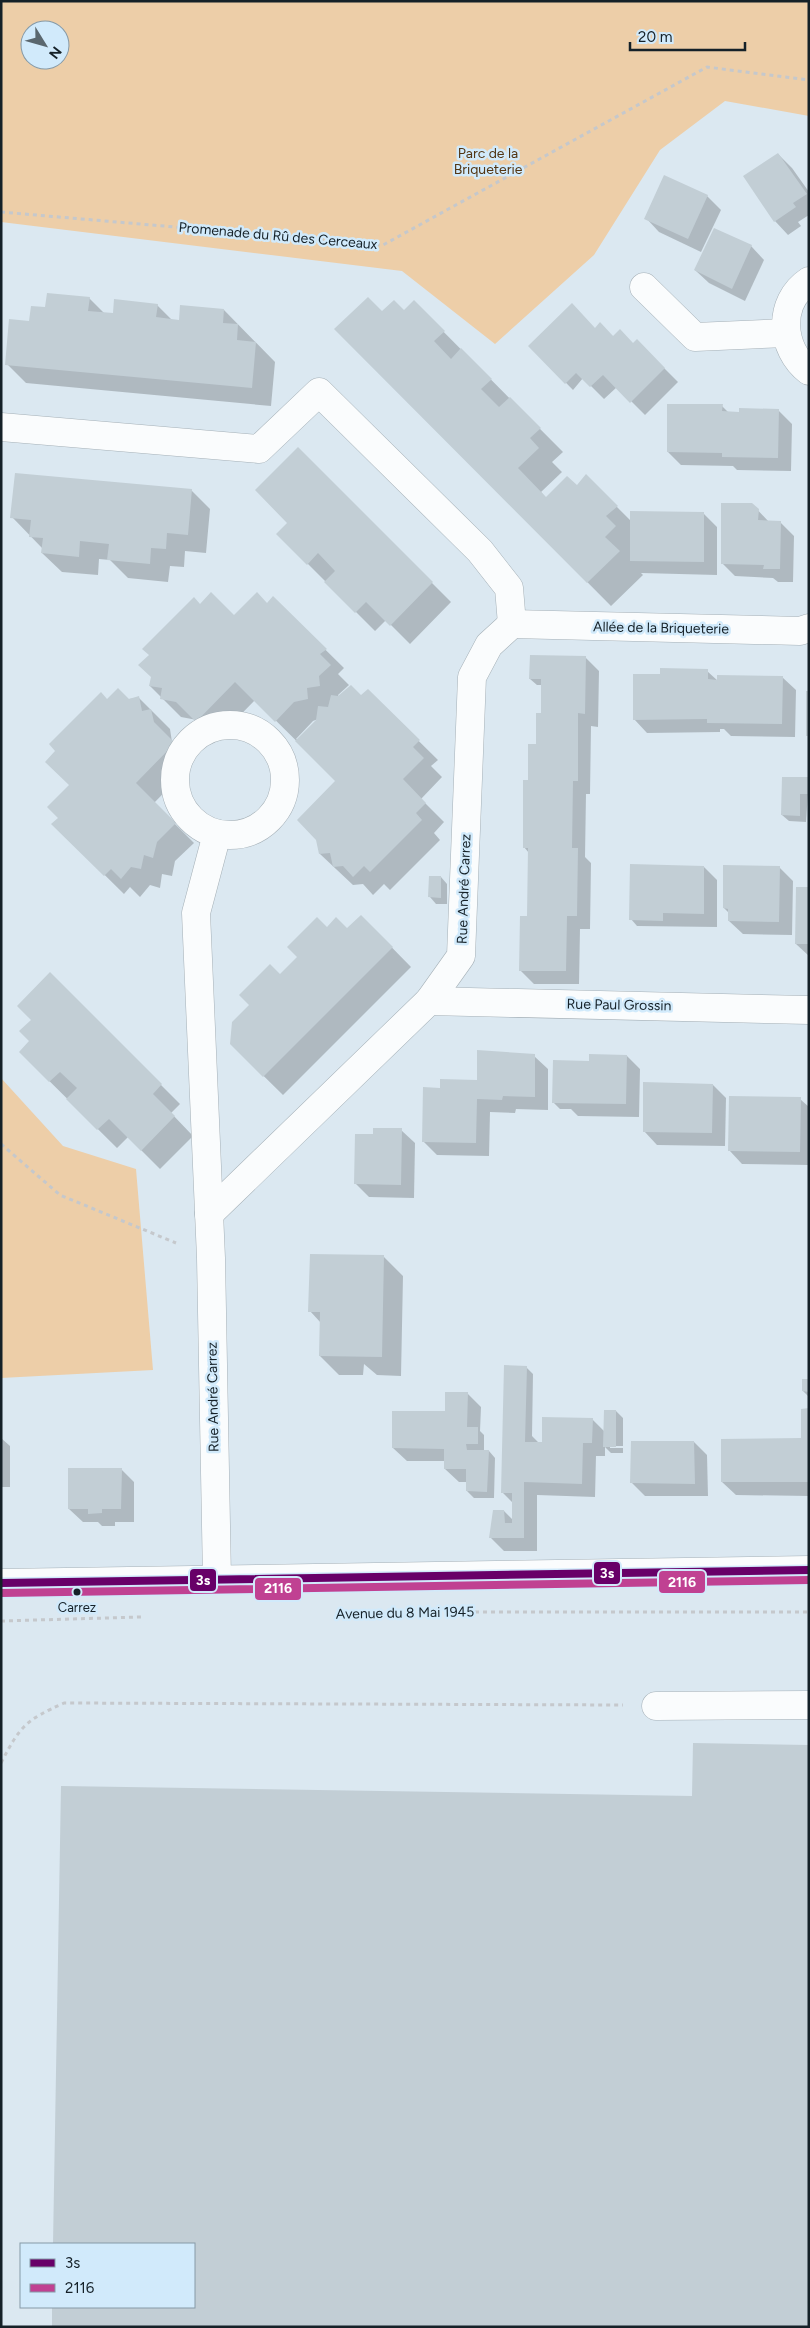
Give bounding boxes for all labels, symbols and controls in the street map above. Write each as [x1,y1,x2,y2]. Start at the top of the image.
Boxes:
north arrow [20,20,70,70]
scale bar [630,20,745,52]
text: 20 m [638,28,672,46]
text: N [45,43,65,62]
park label: Parc de la Briqueterie [454,145,523,178]
street label: Promenade du Rû des Cerceaux [178,219,378,253]
street label: Allée de la Briqueterie [593,618,729,638]
street label: Rue André Carrez [454,834,474,944]
street label: Rue Paul Grossin [566,996,672,1014]
street label: Rue André Carrez [204,1342,222,1452]
line badge: 3s [593,1561,621,1585]
text: 3s [600,1565,615,1582]
line badge: 3s [189,1568,217,1592]
line badge: 2116 [658,1570,706,1594]
text: 3s [196,1572,211,1589]
text: 2116 [668,1574,696,1591]
line badge: 2116 [254,1577,302,1601]
text: 2116 [264,1580,292,1597]
marker: Carrez [72,1587,82,1597]
place label: Carrez [58,1600,96,1615]
street label: Avenue du 8 Mai 1945 [336,1603,474,1623]
legend [20,2243,195,2308]
text: 3s [65,2254,80,2272]
text: 2116 [65,2279,95,2297]

